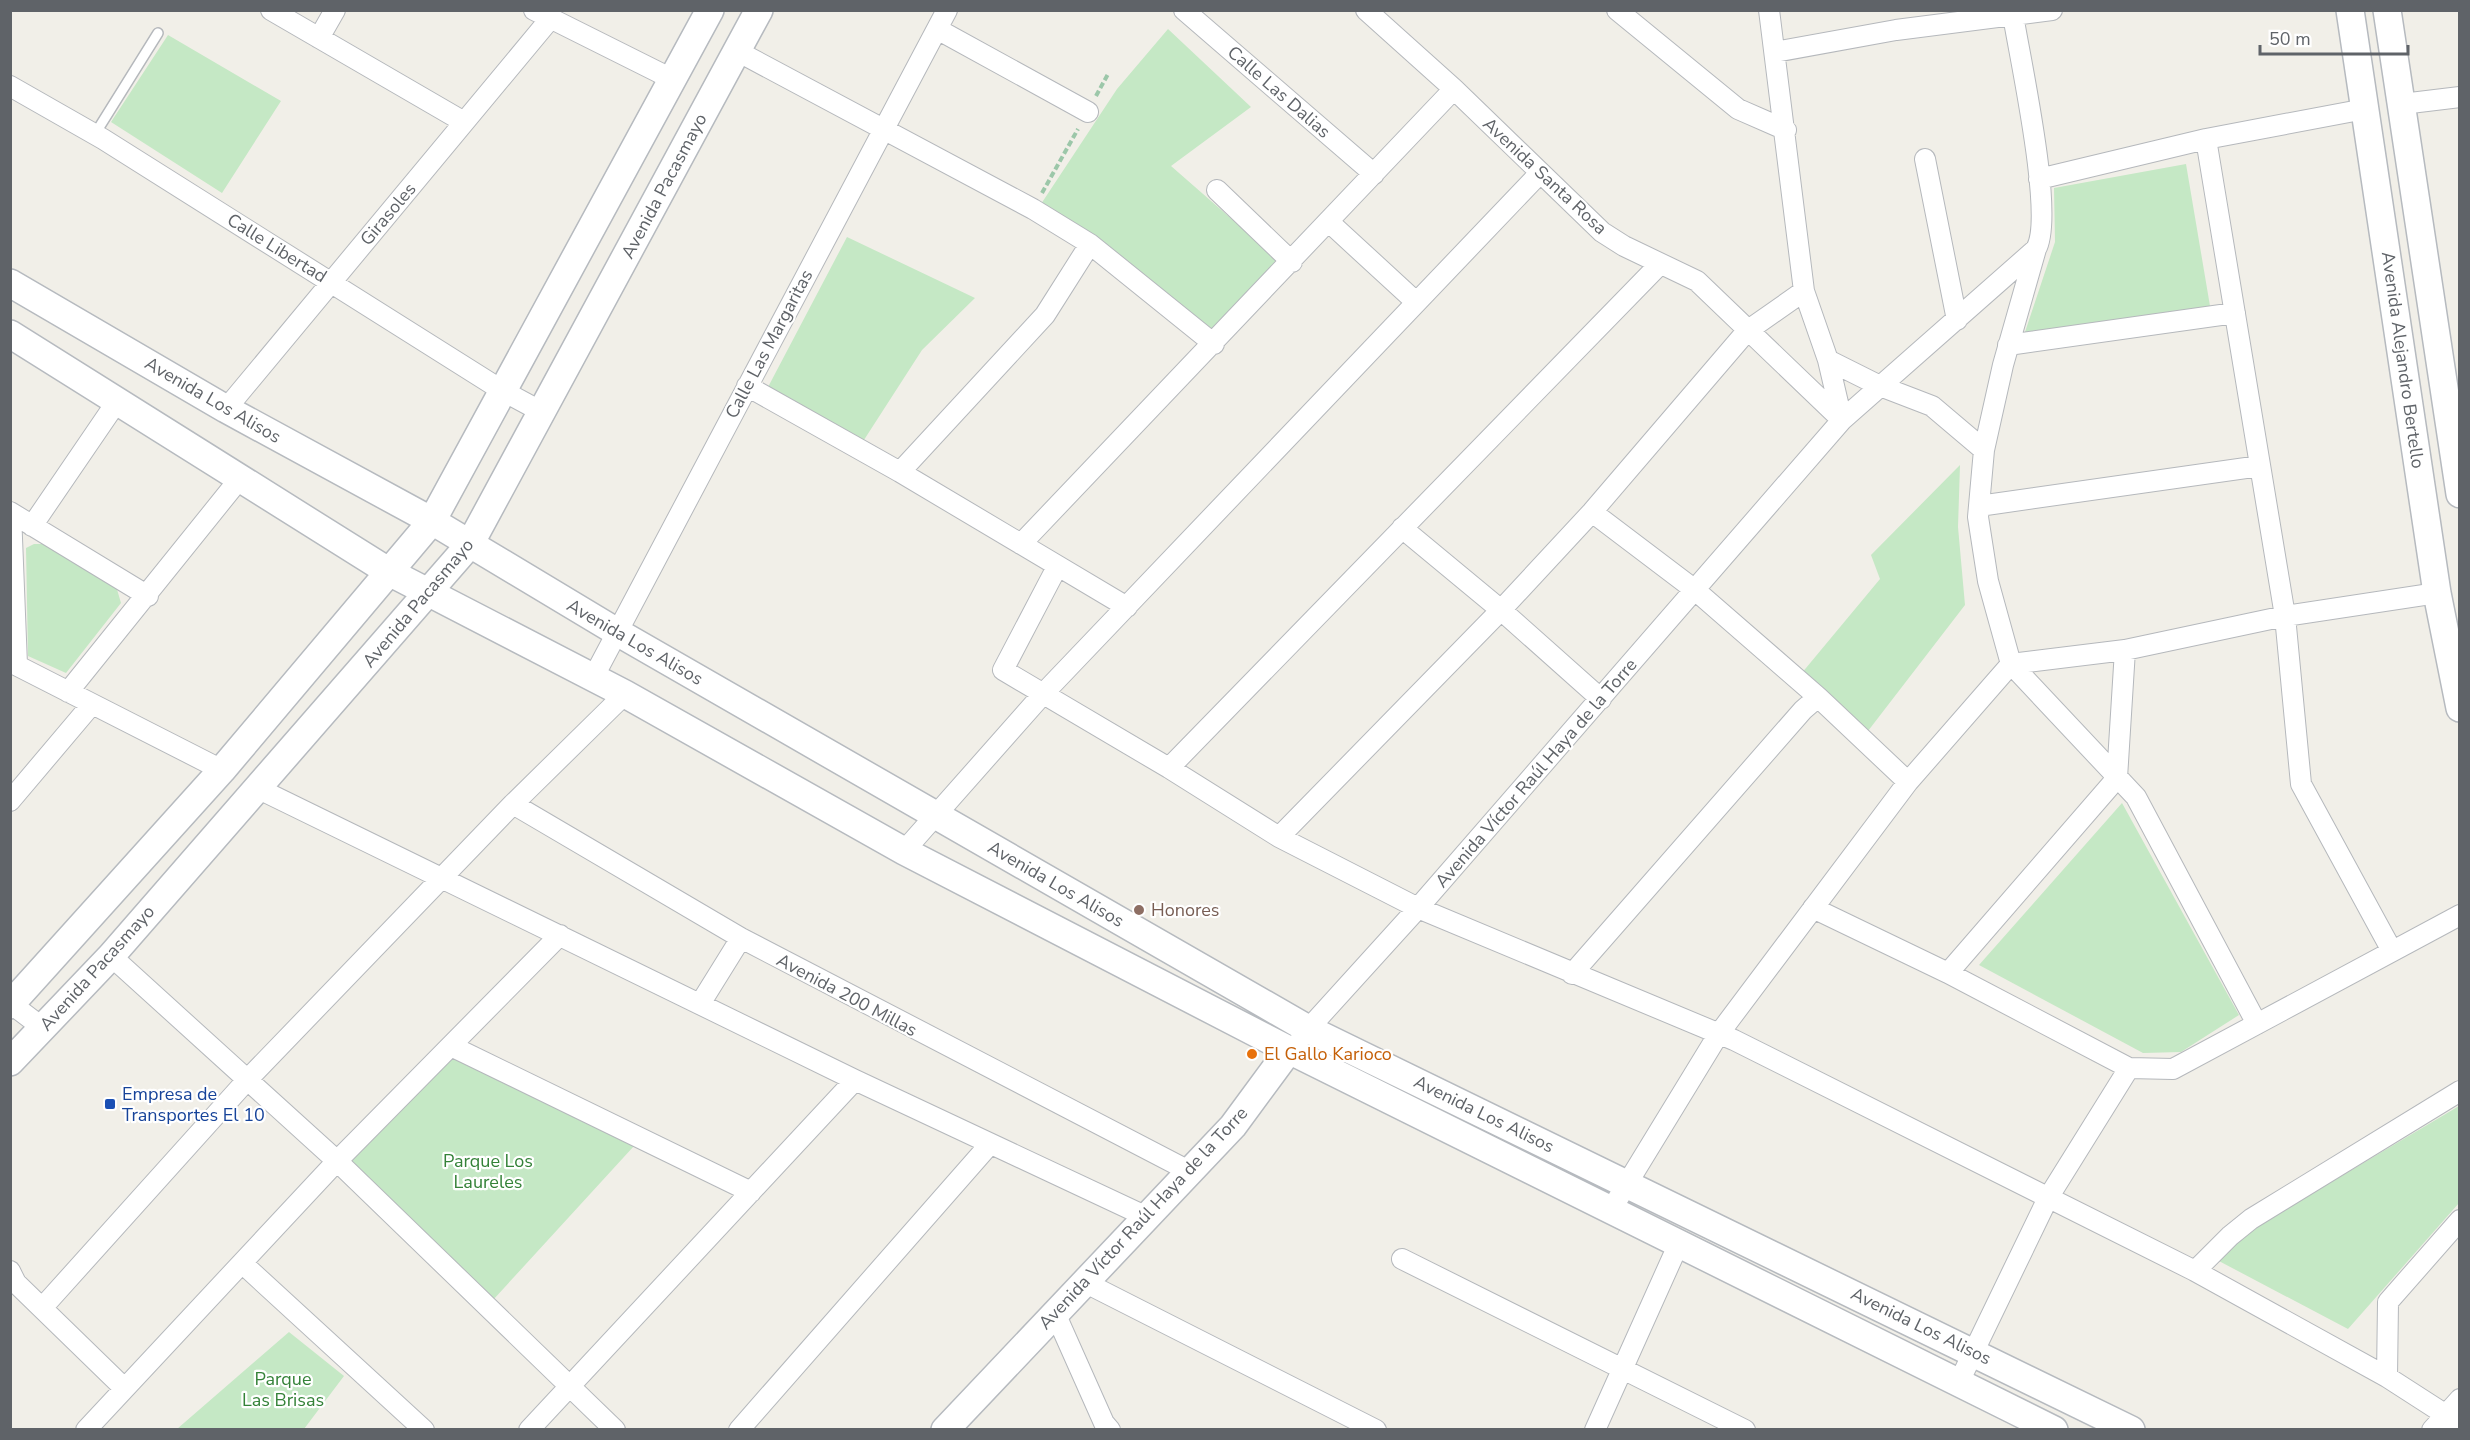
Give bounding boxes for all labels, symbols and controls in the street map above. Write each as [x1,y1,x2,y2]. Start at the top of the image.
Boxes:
scale bar [2260,18,2408,56]
text: 50 m [2269,27,2311,51]
street label: Calle Las Dalias [1222,41,1336,143]
street label: Avenida Pacasmayo [616,109,712,263]
street label: Avenida Santa Rosa [1478,112,1612,240]
street label: Girasoles [355,177,421,251]
street label: Calle Libertad [223,208,331,288]
street label: Avenida Alejandro Bertello [2376,250,2430,470]
street label: Calle Las Margaritas [720,265,818,423]
street label: Avenida Los Alisos [141,351,285,449]
street label: Avenida Pacasmayo [357,533,479,673]
street label: Avenida Los Alisos [563,593,707,691]
street label: Avenida Víctor Raúl Haya de la Torre [1430,653,1642,893]
street label: Avenida Los Alisos [984,835,1128,933]
place label: Honores [1151,898,1220,922]
street label: Avenida Pacasmayo [34,900,160,1036]
marker: Honores [1132,903,1146,917]
street label: Avenida 200 Millas [773,948,921,1042]
place label: El Gallo Karioco [1264,1042,1392,1066]
marker: El Gallo Karioco [1245,1047,1259,1061]
street label: Avenida Los Alisos [1410,1070,1558,1158]
place label: Empresa de Transportes El 10 [122,1082,265,1127]
marker: Empresa de Transportes El 10 [103,1097,117,1111]
street label: Avenida Víctor Raúl Haya de la Torre [1033,1101,1253,1335]
park label: Parque Los Laureles [443,1149,533,1194]
street label: Avenida Los Alisos [1847,1282,1995,1370]
park label: Parque Las Brisas [242,1367,324,1412]

